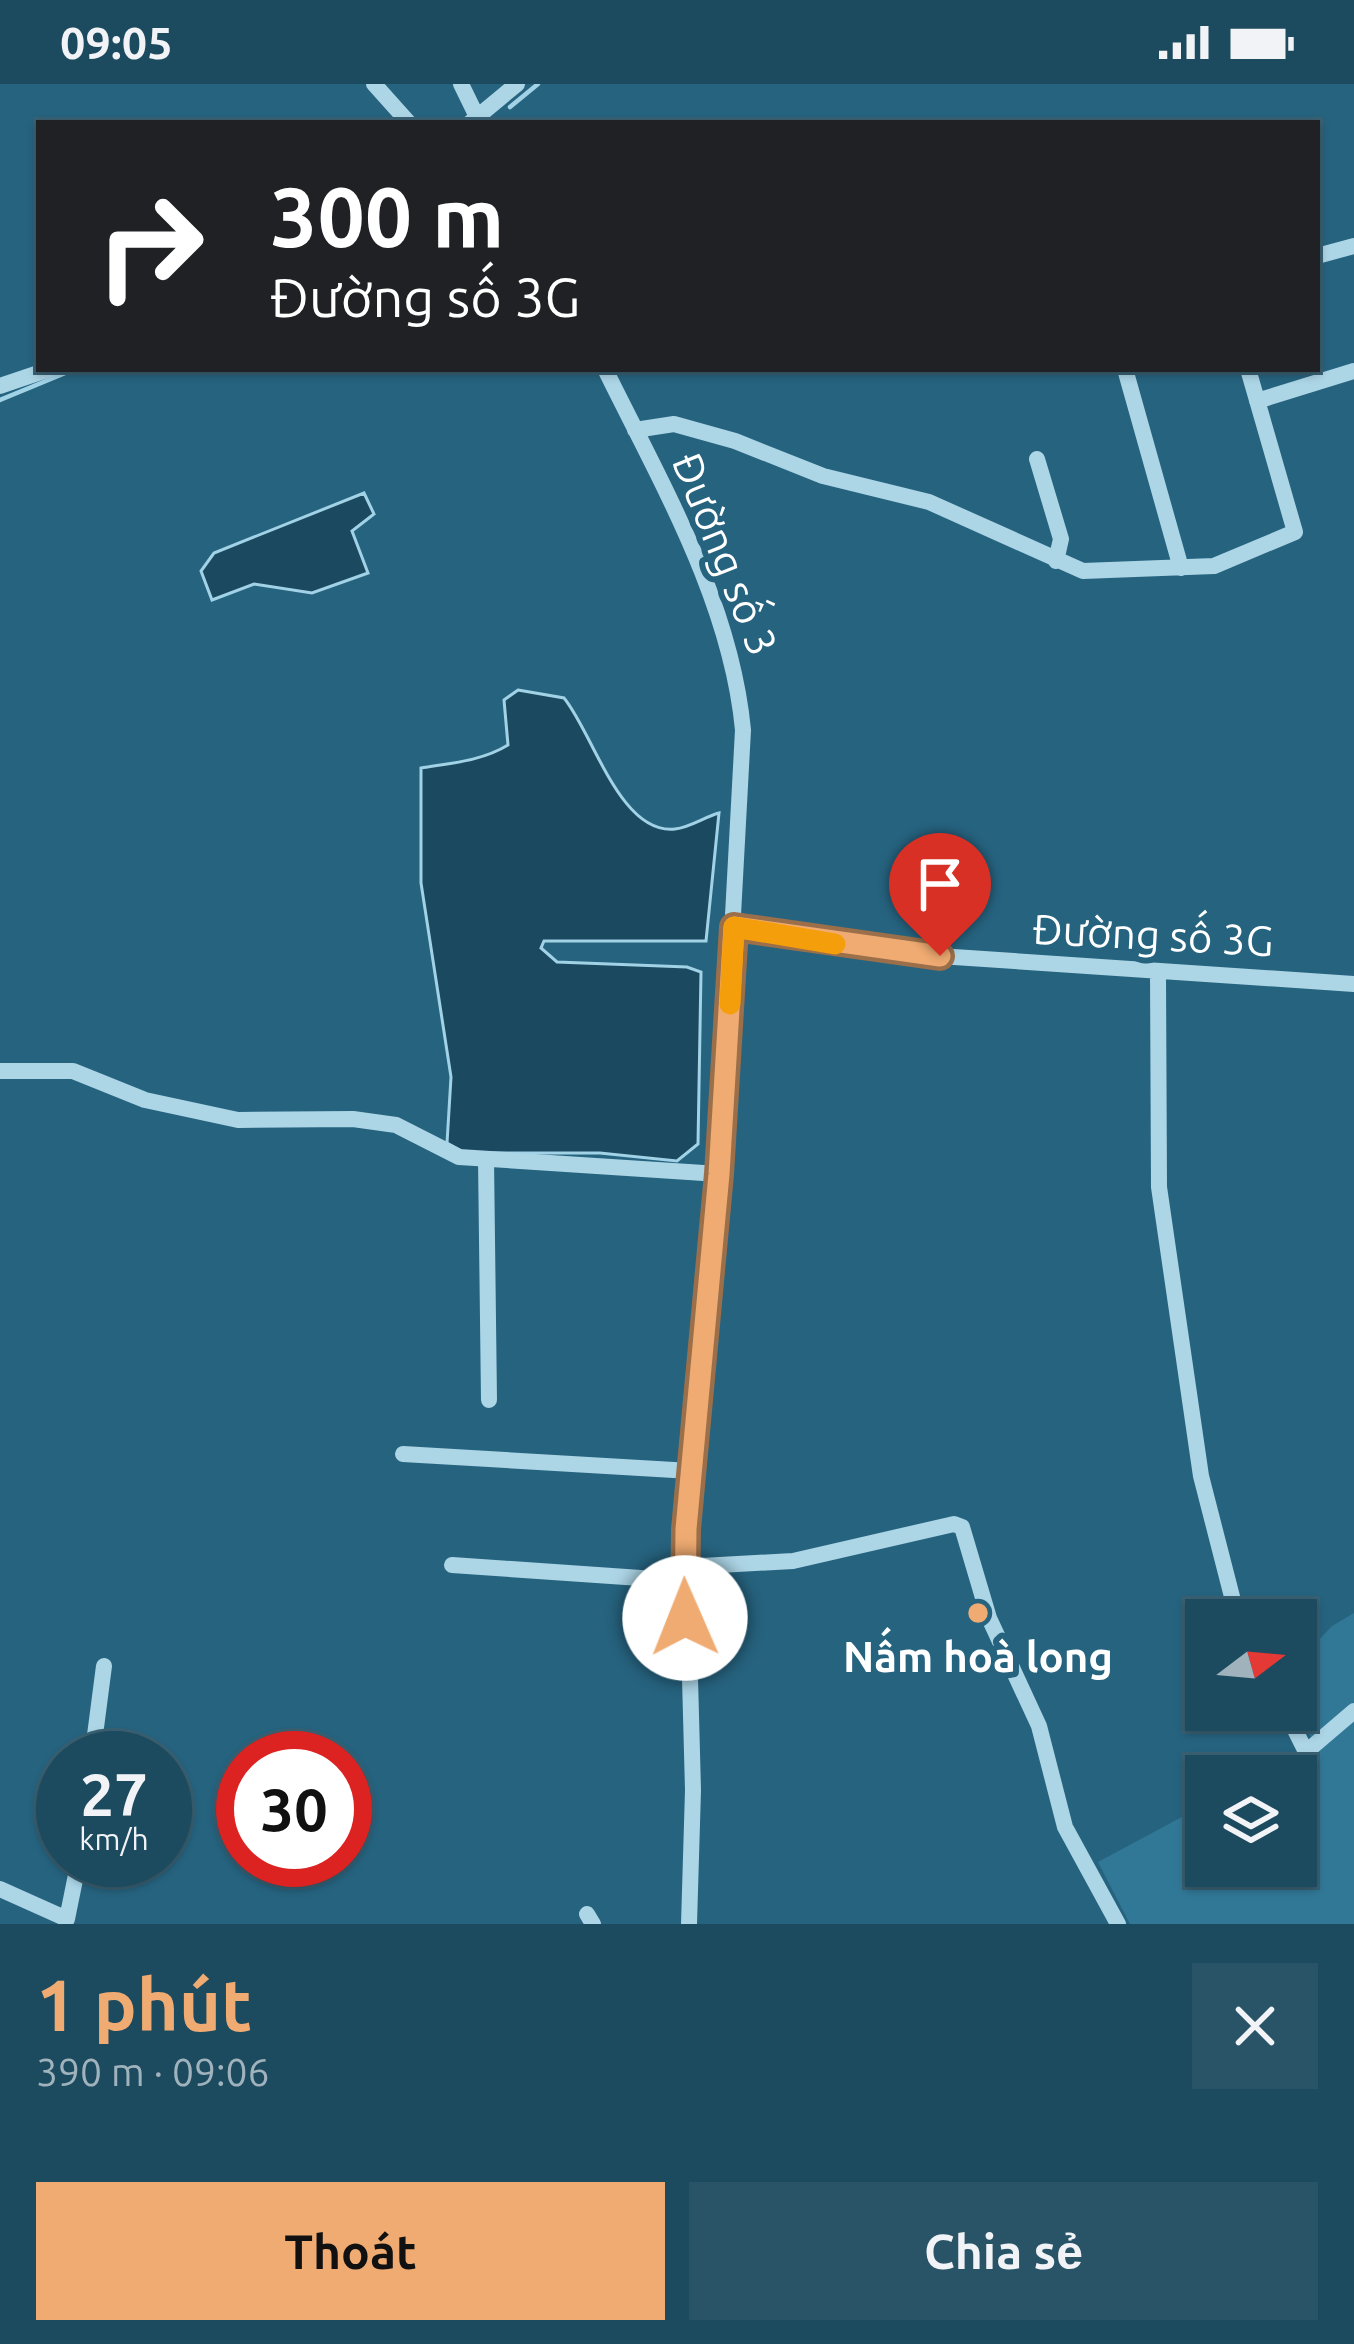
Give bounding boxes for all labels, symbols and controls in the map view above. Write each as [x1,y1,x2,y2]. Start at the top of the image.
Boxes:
text: 09:05 [60,17,173,68]
icon: right [72,168,228,324]
text: 300 m [270,169,504,263]
text: Đường số 3G [270,267,580,327]
street label: Đường số 3 [664,444,791,662]
pin [889,833,991,956]
icon: arrive [907,851,973,917]
street label: Đường số 3G [1031,900,1275,964]
position arrow [622,1555,748,1681]
north arrow [1185,1599,1317,1731]
map controls [1185,1599,1317,1887]
marker: Nấm hoà long [965,1600,991,1626]
place label: Nấm hoà long [843,1627,1113,1680]
speed limit sign: 30 [216,1731,372,1887]
button: layers [1185,1755,1317,1887]
text: 27 [80,1760,148,1827]
text: km/h [79,1822,149,1856]
button: close [1192,1963,1318,2089]
text: 1 phút [36,1964,252,2045]
text: 390 m · 09:06 [36,2050,270,2093]
button: Thoát [36,2182,665,2320]
button: Chia sẻ [689,2182,1318,2320]

